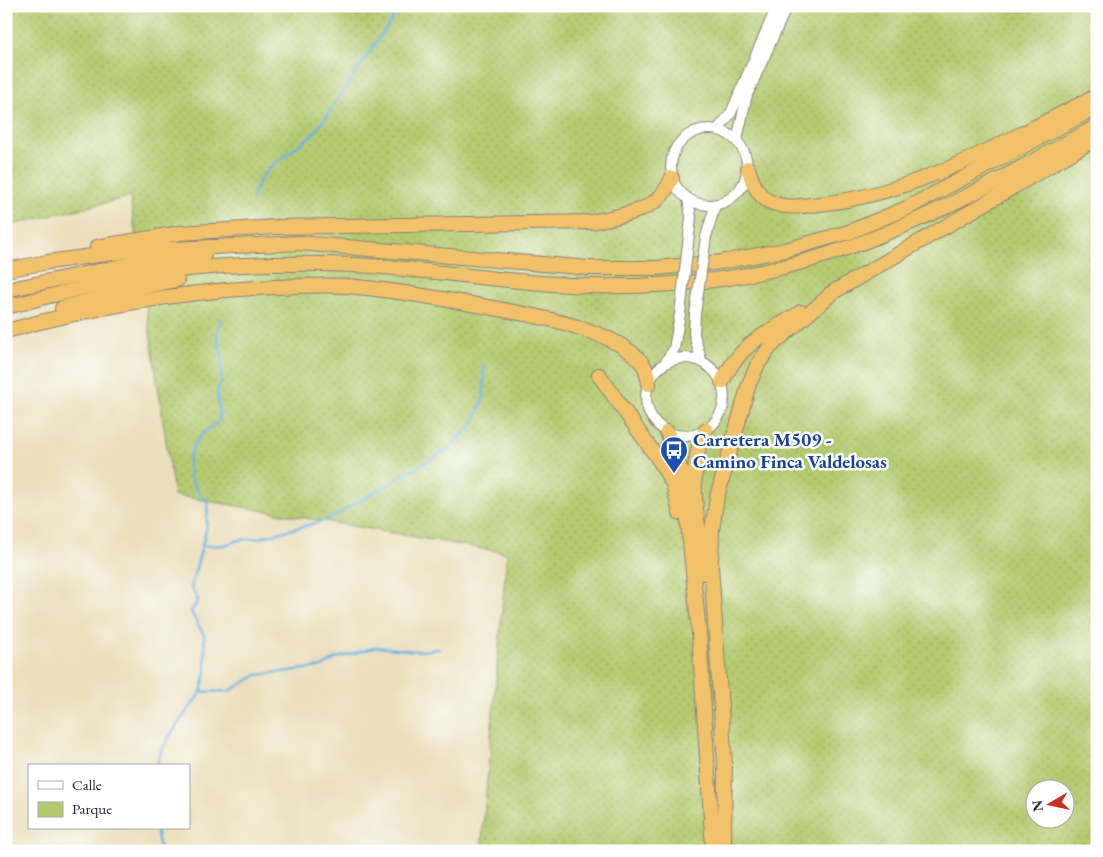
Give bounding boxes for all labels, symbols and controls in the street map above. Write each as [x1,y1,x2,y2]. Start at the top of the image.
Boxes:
place label: Carretera M509 - Camino Finca Valdelosas [693,427,887,474]
bus stop icon: Carretera M509 - Camino Finca Valdelosas [659,435,689,474]
legend [28,764,190,830]
text: Calle [72,775,102,794]
north arrow [1026,780,1076,830]
text: N [1027,798,1047,813]
text: Parque [72,799,112,818]

